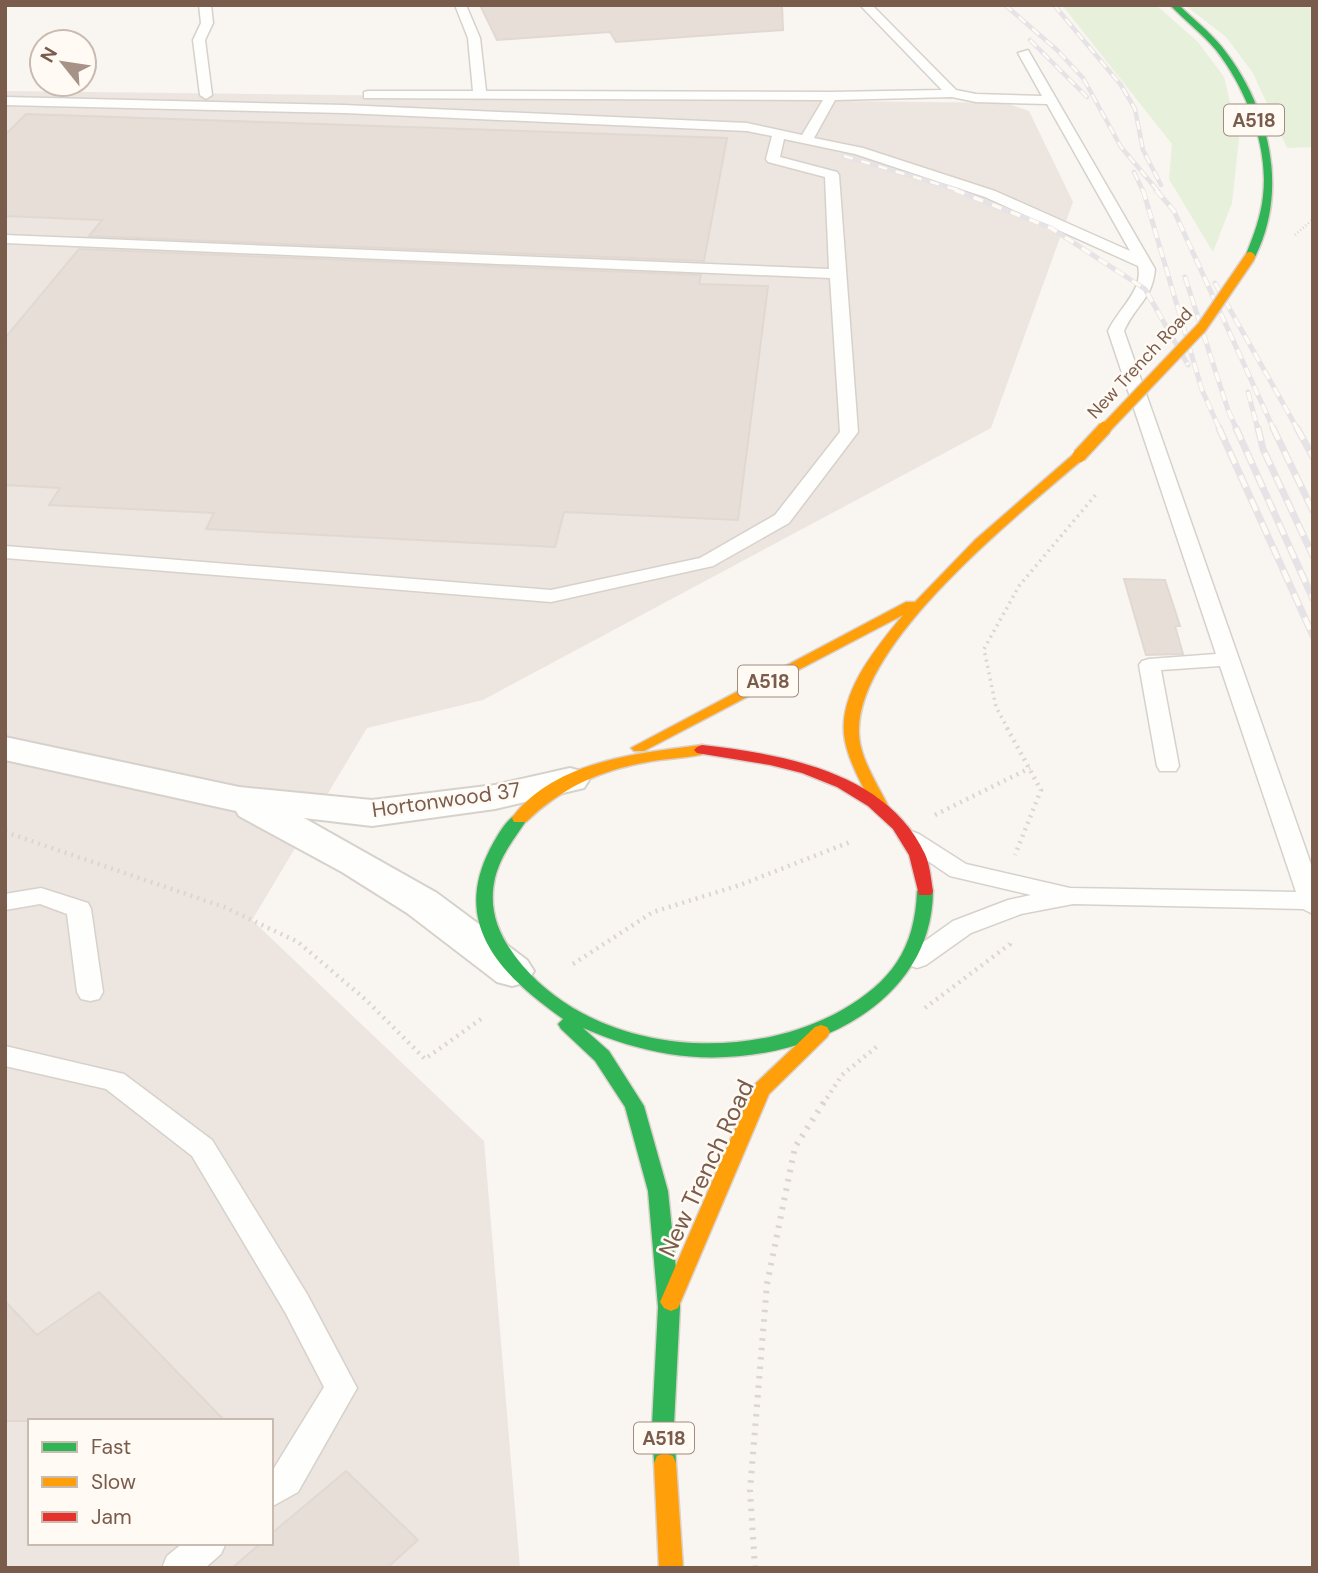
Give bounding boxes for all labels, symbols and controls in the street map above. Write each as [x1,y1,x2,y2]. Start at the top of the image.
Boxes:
north arrow [28,28,98,98]
text: N [34,42,63,67]
road number: A518 [1224,104,1284,136]
street label: New Trench Road [1082,302,1198,424]
road number: A518 [738,666,798,696]
street label: Hortonwood 37 [370,776,522,824]
street label: New Trench Road [651,1074,761,1262]
legend [28,1419,273,1545]
road number: A518 [634,1422,694,1454]
text: Fast [91,1433,131,1461]
text: Slow [91,1468,136,1496]
text: Jam [91,1503,132,1531]

